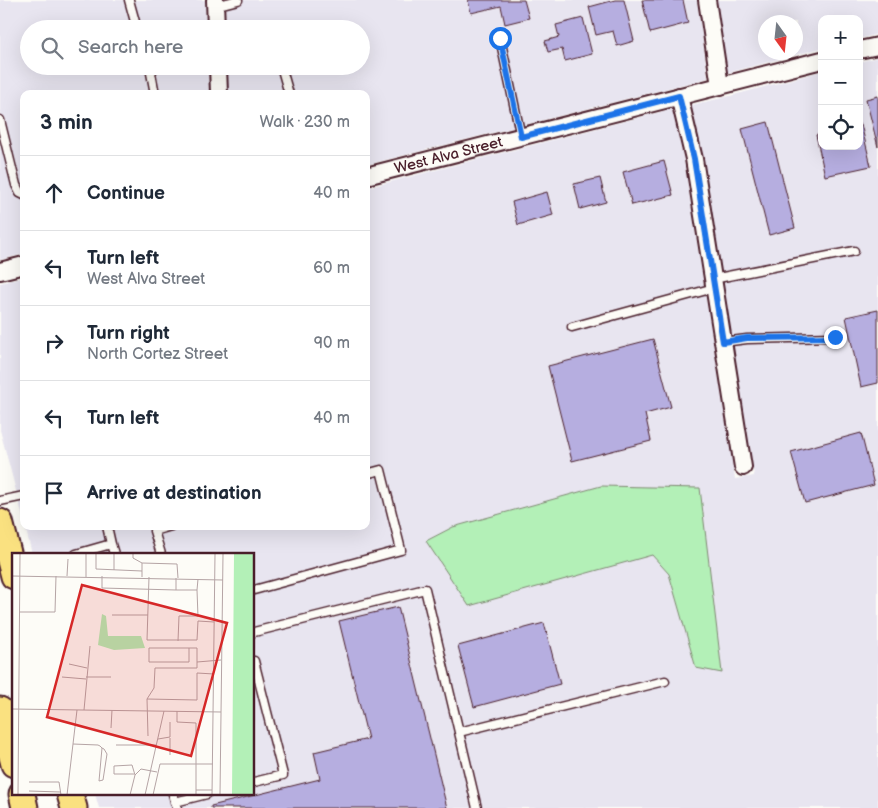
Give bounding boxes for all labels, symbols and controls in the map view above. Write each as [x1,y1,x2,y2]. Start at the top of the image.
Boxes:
north arrow [758,15,803,60]
map controls [818,15,863,150]
button: + [818,15,863,60]
search box [20,20,370,75]
route start [489,27,512,50]
icon: search [38,34,66,62]
text: Search here [78,36,183,59]
button: − [818,60,863,105]
button: locate [818,105,863,150]
text: 3 min [40,110,93,135]
text: Walk · 230 m [260,113,350,132]
street label: West Alva Street [392,133,505,178]
icon: ahead [40,179,68,207]
text: Continue [87,182,165,205]
text: 40 m [313,184,350,203]
text: Turn left [87,247,159,270]
icon: left [40,254,68,282]
text: 60 m [313,259,350,278]
text: West Alva Street [87,270,205,289]
text: Turn right [87,322,170,345]
route end [824,326,847,349]
icon: right [40,329,68,357]
text: 90 m [314,334,350,353]
text: North Cortez Street [87,345,228,364]
icon: left [40,404,68,432]
text: Turn left [87,407,159,430]
text: 40 m [313,409,350,428]
icon: arrive [40,479,68,507]
text: Arrive at destination [87,482,262,505]
inset map [12,553,255,796]

